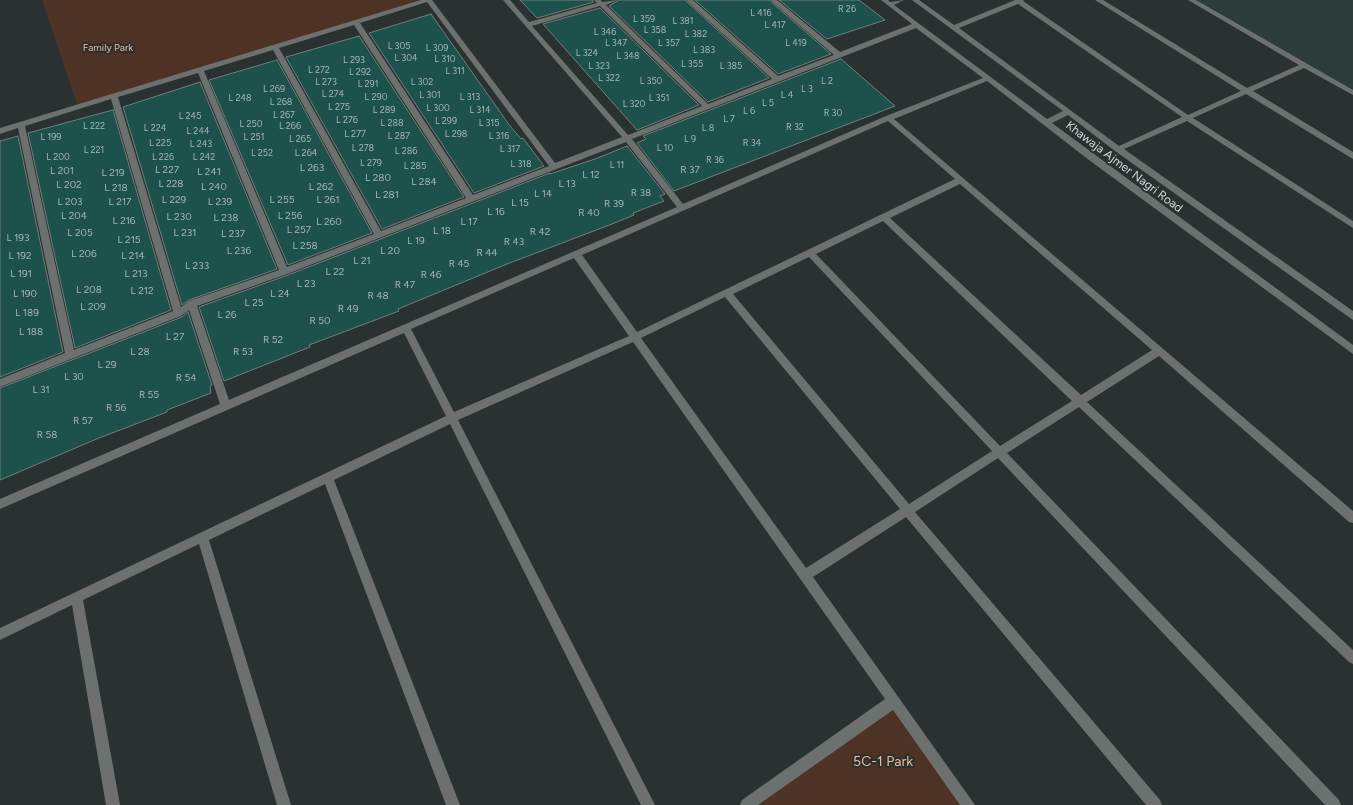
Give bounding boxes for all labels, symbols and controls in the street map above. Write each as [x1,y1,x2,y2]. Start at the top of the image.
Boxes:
house number: R 26 [838,4,856,14]
house number: L 416 [750,8,772,18]
house number: L 359 [633,14,655,24]
house number: L 381 [672,16,694,26]
house number: L 417 [764,20,786,30]
house number: L 358 [644,25,666,35]
house number: L 346 [594,27,616,37]
house number: L 382 [685,29,707,39]
house number: L 347 [605,38,627,48]
house number: L 357 [658,38,680,48]
house number: L 419 [785,38,807,48]
house number: L 305 [388,41,410,51]
park label: Family Park [83,42,133,54]
house number: L 309 [426,43,448,53]
house number: L 383 [693,45,715,55]
house number: L 324 [576,48,598,58]
house number: L 348 [617,51,639,61]
house number: L 304 [394,53,418,63]
house number: L 310 [434,54,456,64]
house number: L 293 [343,55,365,65]
house number: L 355 [681,59,703,69]
house number: L 323 [588,61,610,71]
house number: L 385 [720,61,742,71]
house number: L 272 [308,65,330,75]
house number: L 311 [445,66,465,76]
house number: L 292 [349,67,371,77]
house number: L 322 [598,73,620,83]
house number: L 350 [640,76,662,86]
house number: L 2 [821,76,833,86]
house number: L 273 [315,77,337,87]
house number: L 302 [411,77,433,87]
house number: L 291 [358,79,378,89]
house number: L 269 [263,84,285,94]
house number: L 3 [801,84,813,94]
house number: L 274 [322,89,344,99]
house number: L 301 [419,90,441,100]
house number: L 4 [781,90,793,100]
house number: L 290 [365,92,387,102]
house number: L 313 [460,92,480,102]
house number: L 248 [228,93,252,103]
house number: L 351 [649,93,669,103]
house number: L 268 [270,97,292,107]
house number: L 5 [762,98,774,108]
house number: L 320 [623,99,645,109]
house number: L 275 [328,102,350,112]
house number: L 300 [426,103,450,113]
house number: L 289 [373,105,395,115]
house number: L 314 [469,105,491,115]
house number: L 6 [743,106,755,116]
house number: R 30 [824,108,842,118]
house number: L 267 [273,110,295,120]
house number: L 245 [179,111,201,121]
house number: L 7 [723,114,735,124]
house number: L 276 [336,115,358,125]
house number: L 299 [435,116,457,126]
house number: L 288 [381,118,403,128]
house number: L 315 [479,118,499,128]
street label: Khawaja Ajmer Nagri Road [1063,118,1185,216]
house number: L 250 [240,119,262,129]
house number: L 222 [83,121,105,131]
house number: L 266 [279,121,301,131]
house number: R 32 [786,122,804,132]
house number: L 224 [144,123,166,133]
house number: L 8 [702,123,714,133]
house number: L 244 [186,126,210,136]
house number: L 277 [344,129,366,139]
house number: L 298 [445,129,467,139]
house number: L 287 [388,131,410,141]
house number: L 316 [489,131,509,141]
house number: L 199 [41,132,61,142]
house number: L 251 [244,132,264,142]
house number: L 265 [289,134,311,144]
house number: L 9 [684,134,696,144]
house number: L 225 [149,138,171,148]
house number: R 34 [743,138,761,148]
house number: L 243 [190,139,212,149]
house number: L 278 [352,143,374,153]
house number: L 10 [657,143,673,153]
house number: L 317 [500,144,520,154]
house number: L 221 [84,145,104,155]
house number: L 286 [395,146,417,156]
house number: L 252 [251,148,273,158]
house number: L 264 [295,148,317,158]
house number: L 200 [46,152,70,162]
house number: L 226 [152,152,174,162]
house number: L 242 [193,152,215,162]
house number: R 36 [706,155,724,165]
house number: L 279 [360,158,382,168]
house number: L 318 [510,159,532,169]
house number: L 11 [610,160,624,170]
house number: L 285 [404,161,426,171]
house number: L 263 [300,162,324,174]
house number: L 227 [155,164,179,176]
house number: R 37 [680,164,700,176]
house number: L 201 [50,165,74,177]
house number: L 241 [197,166,221,178]
house number: L 219 [101,167,125,179]
house number: L 12 [582,169,600,181]
house number: L 280 [365,172,391,184]
house number: L 284 [411,176,437,188]
house number: L 228 [159,178,183,190]
house number: L 13 [558,178,576,190]
house number: L 202 [56,179,82,191]
house number: L 240 [201,181,227,193]
house number: L 262 [309,181,333,193]
house number: L 218 [104,182,128,194]
house number: R 38 [631,187,651,199]
house number: L 14 [534,188,552,200]
house number: L 281 [375,189,399,201]
house number: L 229 [162,194,186,206]
house number: L 255 [270,194,294,206]
house number: L 261 [316,194,340,206]
house number: L 203 [57,196,83,208]
house number: L 217 [109,196,131,208]
house number: L 239 [208,196,232,208]
house number: L 15 [511,197,529,209]
house number: R 39 [604,198,624,210]
house number: L 16 [487,206,505,218]
house number: R 40 [578,207,600,219]
house number: L 204 [61,210,87,222]
house number: L 256 [278,210,302,222]
house number: L 230 [166,211,192,223]
house number: L 238 [214,212,238,224]
house number: L 216 [112,215,136,227]
house number: L 260 [316,216,342,228]
house number: L 17 [460,216,478,228]
house number: L 257 [287,224,311,236]
house number: L 18 [433,225,451,237]
house number: R 42 [530,226,550,238]
house number: L 205 [67,227,93,239]
house number: L 231 [174,227,196,239]
house number: L 237 [221,228,245,240]
house number: L 193 [7,232,29,244]
house number: L 215 [117,234,141,246]
house number: L 19 [407,235,425,247]
house number: R 43 [504,236,524,248]
house number: L 258 [292,240,318,252]
house number: L 236 [227,245,251,257]
house number: L 20 [380,245,400,257]
house number: R 44 [476,247,498,259]
house number: L 206 [71,248,97,260]
house number: L 192 [8,250,32,262]
house number: L 214 [121,250,145,262]
house number: L 21 [353,255,371,267]
house number: R 45 [449,258,469,270]
house number: L 233 [185,260,209,272]
house number: L 22 [326,266,344,278]
house number: L 191 [10,268,32,280]
house number: L 213 [125,268,147,280]
house number: R 46 [421,269,441,281]
house number: L 23 [297,278,315,290]
house number: R 47 [395,279,415,291]
house number: L 208 [76,284,102,296]
house number: L 212 [131,285,153,297]
house number: L 190 [13,288,37,300]
house number: L 24 [270,288,290,300]
house number: R 48 [367,290,389,302]
house number: L 25 [244,297,264,309]
house number: L 209 [80,301,106,313]
house number: R 49 [338,303,358,315]
house number: L 189 [15,307,39,319]
house number: L 26 [218,309,236,321]
house number: R 50 [310,315,330,327]
house number: L 188 [19,326,43,338]
house number: L 27 [166,331,184,343]
house number: R 52 [263,334,283,346]
house number: L 28 [130,346,150,358]
house number: R 53 [233,346,253,358]
house number: L 29 [98,359,116,371]
house number: L 30 [64,371,84,383]
house number: R 54 [176,372,196,384]
house number: L 31 [32,384,50,396]
house number: R 55 [139,389,159,401]
house number: R 56 [106,402,126,414]
house number: R 57 [73,415,93,427]
house number: R 58 [37,429,57,441]
park label: 5C-1 Park [853,754,913,770]

